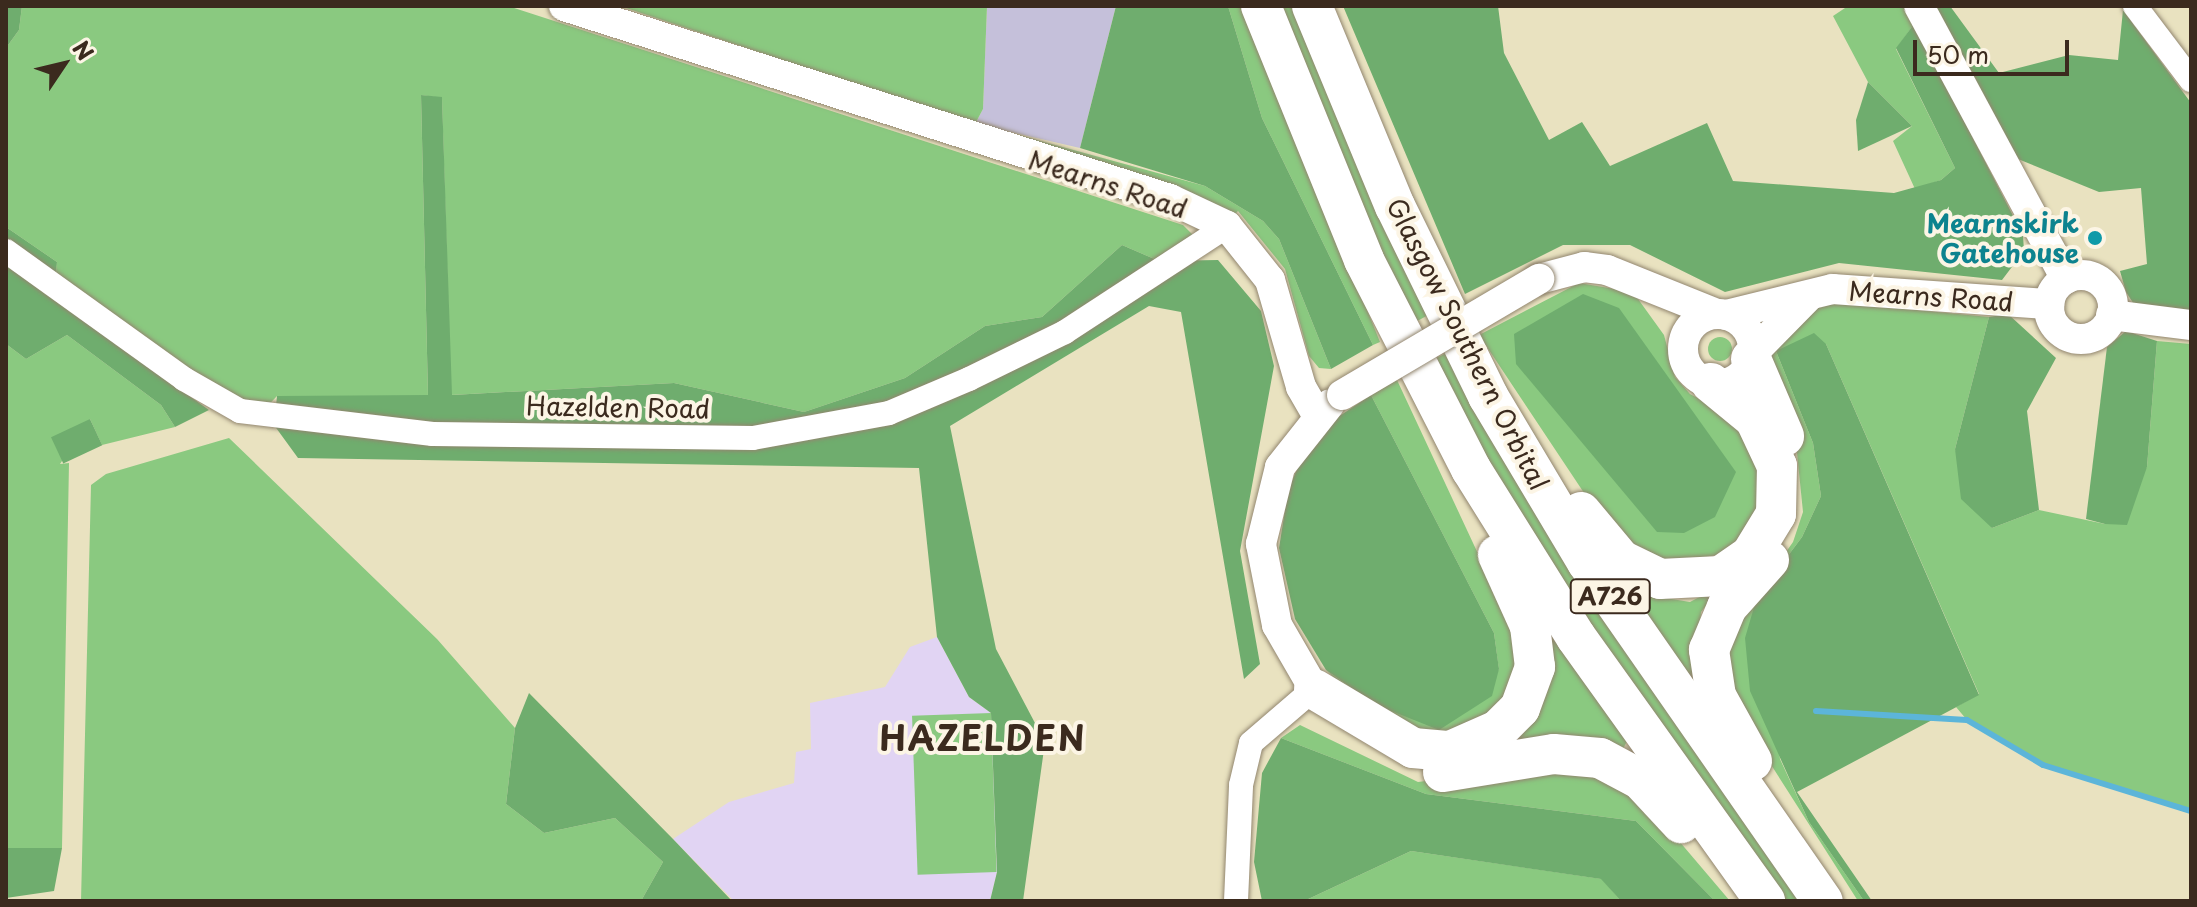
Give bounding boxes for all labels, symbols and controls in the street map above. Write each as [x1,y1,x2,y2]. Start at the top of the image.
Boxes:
north arrow [24,24,104,104]
scale bar [1917,24,2073,74]
text: N [66,33,103,67]
text: 50 m [1927,36,1989,72]
street label: Mearns Road [1025,144,1191,224]
street label: Glasgow Southern Orbital [1380,192,1556,496]
place label: Mearnskirk Gatehouse [1927,207,2079,268]
marker: Mearnskirk Gatehouse [2086,229,2104,247]
street label: Mearns Road [1848,275,2014,317]
street label: Hazelden Road [526,390,710,424]
road number: A726 [1568,576,1652,616]
district label: HAZELDEN [880,718,1086,758]

